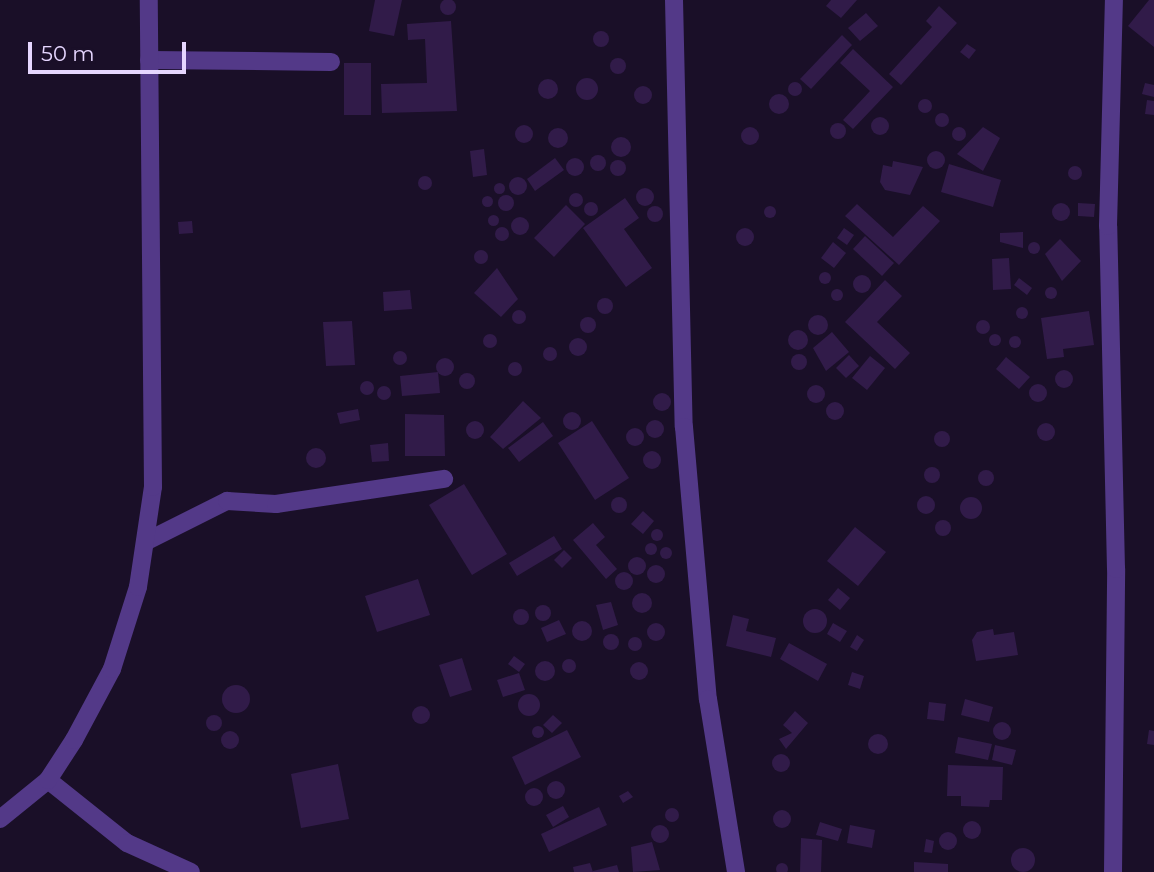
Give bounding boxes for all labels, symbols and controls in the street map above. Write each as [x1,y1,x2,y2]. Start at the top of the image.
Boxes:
scale bar [32,28,189,72]
text: 50 m [41,41,95,66]

